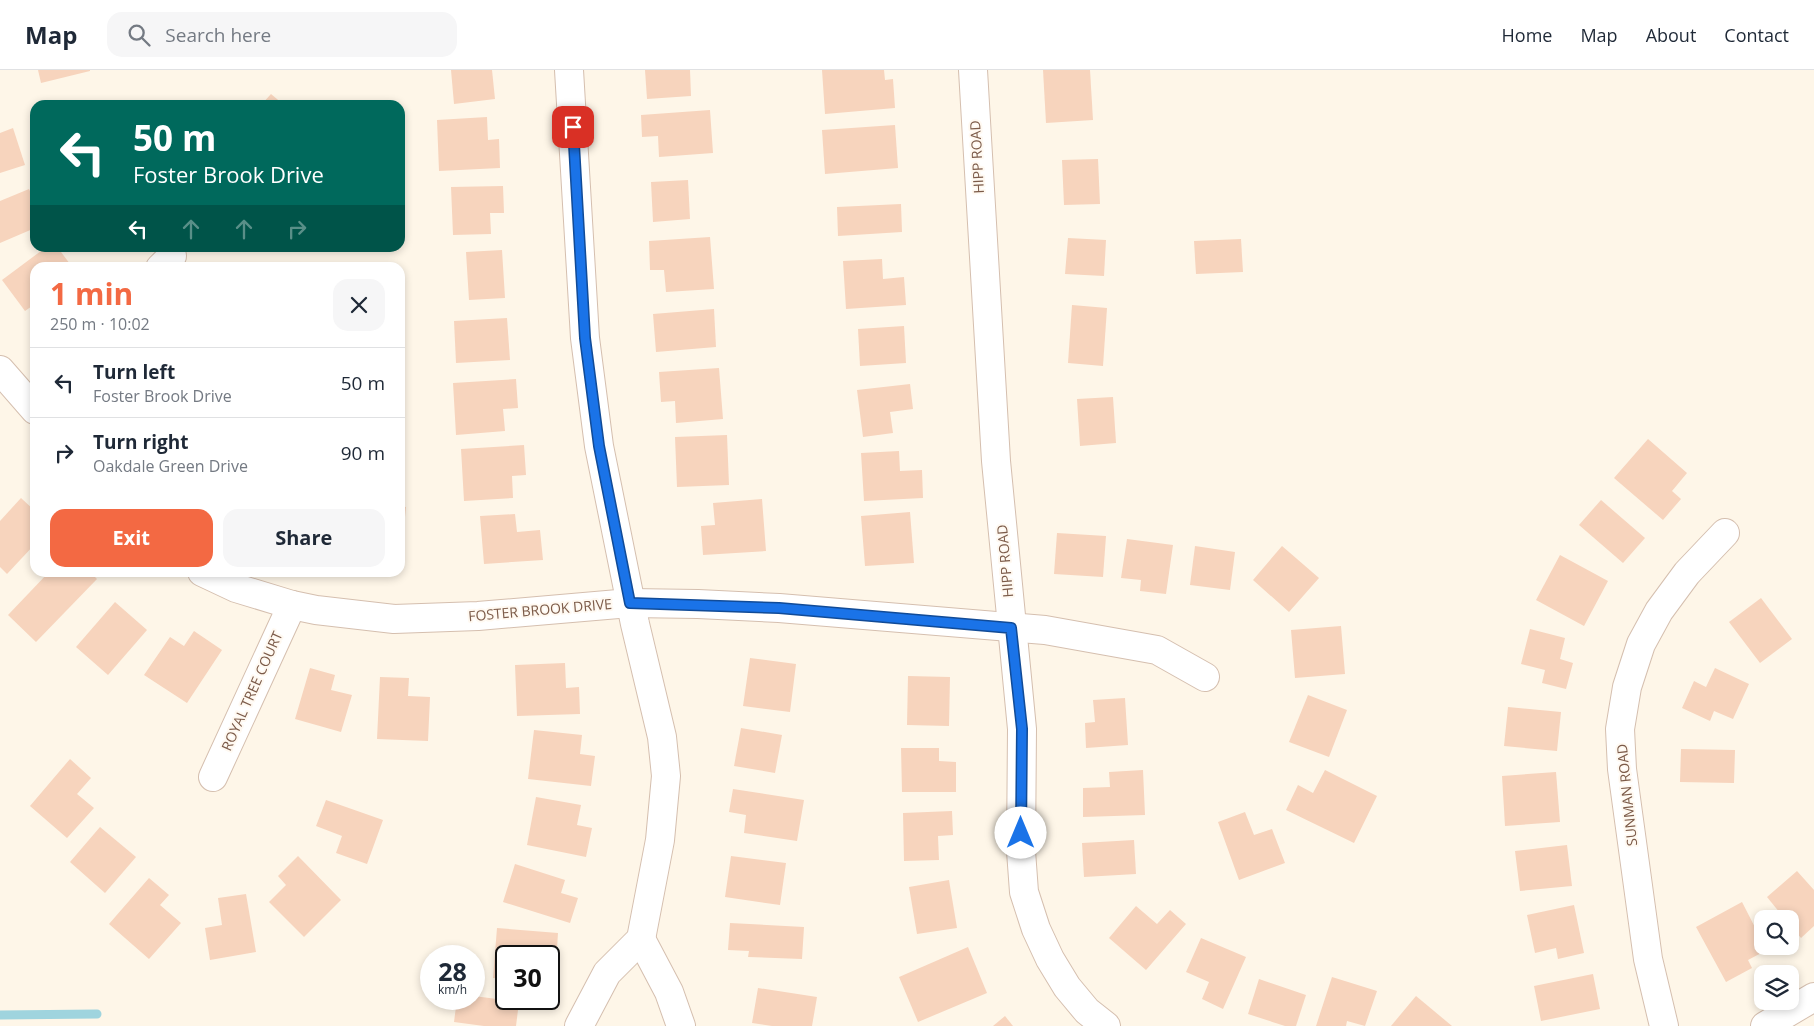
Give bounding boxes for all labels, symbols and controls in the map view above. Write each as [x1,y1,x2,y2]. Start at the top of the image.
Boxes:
search box [107,12,457,57]
text: Map [25,18,77,51]
icon: search [125,21,153,49]
text: Search here [165,22,271,48]
text: Home [1502,23,1552,47]
text: Map [1580,23,1618,47]
text: About [1646,23,1696,47]
text: Contact [1724,23,1789,47]
pin [552,106,594,148]
icon: arrive [559,113,587,141]
text: 50 m [133,114,216,161]
icon: left [50,120,115,185]
street label: HIPP ROAD [965,120,988,194]
text: Foster Brook Drive [133,159,324,189]
icon: left [124,215,152,243]
icon: ahead [177,215,205,243]
icon: ahead [230,215,258,243]
icon: right [283,215,311,243]
text: 1 min [50,273,133,314]
button: close [333,279,385,331]
text: 250 m · 10:02 [50,313,150,335]
text: Turn left [93,359,175,385]
icon: left [50,369,78,397]
text: 50 m [341,370,385,396]
text: Foster Brook Drive [93,385,232,407]
text: Turn right [93,429,188,455]
icon: right [50,439,78,467]
text: 90 m [341,440,385,466]
text: Oakdale Green Drive [93,455,248,477]
button: Exit [50,509,213,567]
button: Share [223,509,385,567]
street label: HIPP ROAD [992,524,1017,598]
street label: FOSTER BROOK DRIVE [467,594,613,625]
street label: ROYAL TREE COURT [217,628,287,754]
street label: SUNMAN ROAD [1612,743,1641,847]
position arrow [994,806,1046,858]
map controls [1754,910,1799,1010]
button: search [1754,910,1799,955]
speed limit sign: 30 [495,945,560,1010]
text: 28 [438,954,467,988]
button: layers [1754,965,1799,1010]
text: km/h [438,981,467,998]

